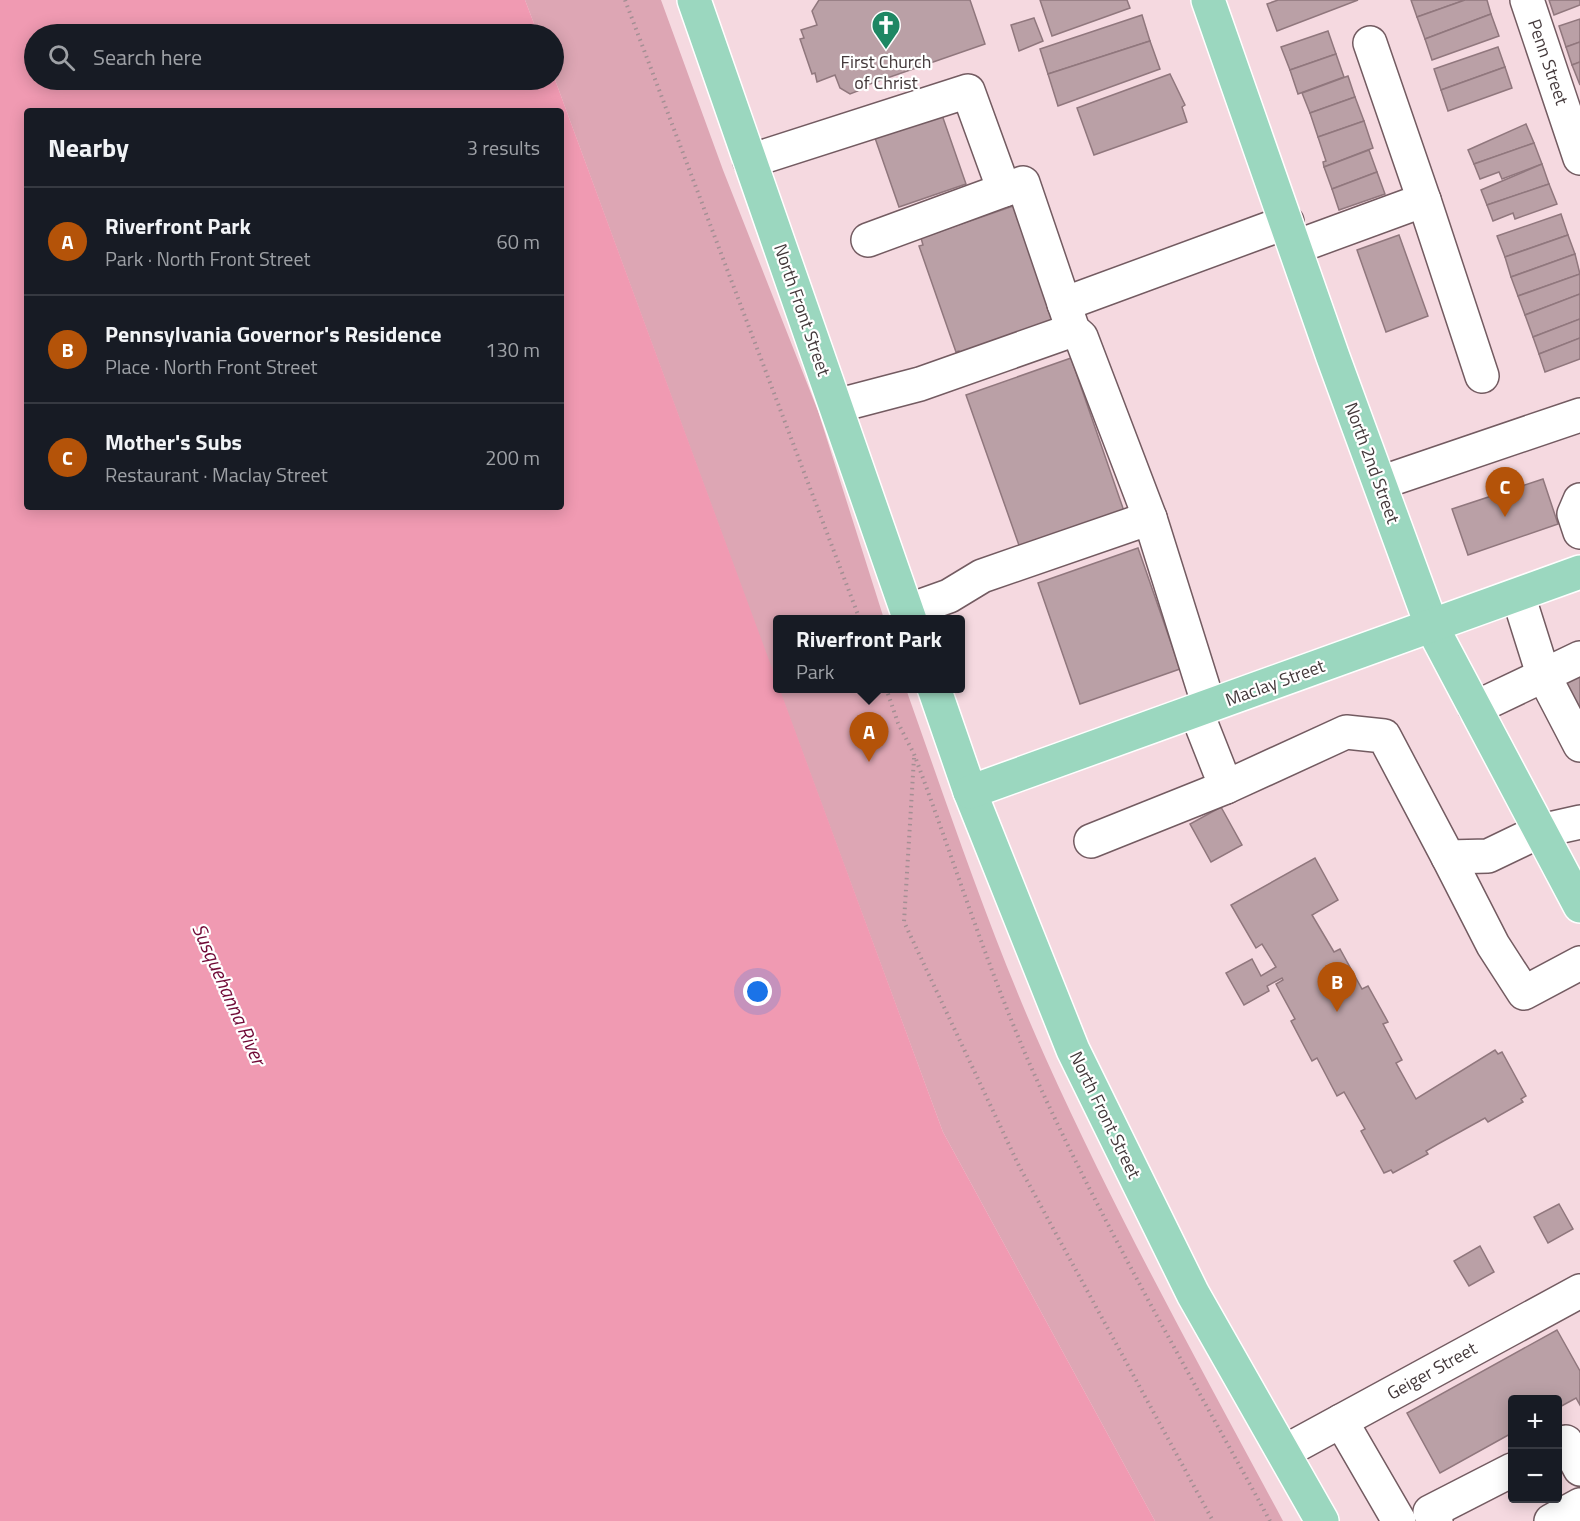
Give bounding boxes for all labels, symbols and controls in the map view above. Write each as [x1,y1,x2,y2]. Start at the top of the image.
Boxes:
church icon: First Church of Christ [870,9,902,51]
street label: Penn Street [1521,15,1576,109]
search box [24,24,564,90]
text: Search here [93,40,202,74]
icon: search [45,41,78,74]
place label: First Church of Christ [841,48,931,96]
text: Nearby [48,128,129,167]
text: 3 results [467,132,540,163]
text: Riverfront Park [105,209,251,243]
text: A [61,226,74,257]
text: 60 m [496,226,540,257]
street label: North Front Street [767,240,838,380]
text: Park · North Front Street [105,243,311,274]
text: Pennsylvania Governor's Residence [105,317,442,351]
text: B [61,334,74,365]
text: 130 m [485,334,540,365]
text: Place · North Front Street [105,351,317,382]
street label: North 2nd Street [1338,398,1407,528]
text: Mother's Subs [105,425,242,459]
text: C [62,442,73,473]
text: 200 m [485,442,540,473]
text: Restaurant · Maclay Street [105,459,328,490]
pin: C [1486,468,1524,517]
popup [773,615,965,693]
text: Riverfront Park [796,622,942,656]
street label: Maclay Street [1221,652,1329,713]
text: Park [796,656,834,687]
pin: A [850,712,888,762]
water label: Susquehanna River [184,918,276,1072]
pin: B [1318,962,1356,1012]
your location [743,977,772,1006]
street label: North Front Street [1063,1047,1148,1184]
street label: Geiger Street [1382,1334,1482,1406]
map controls [1508,1395,1562,1503]
button: + [1508,1395,1562,1449]
button: − [1508,1449,1562,1503]

